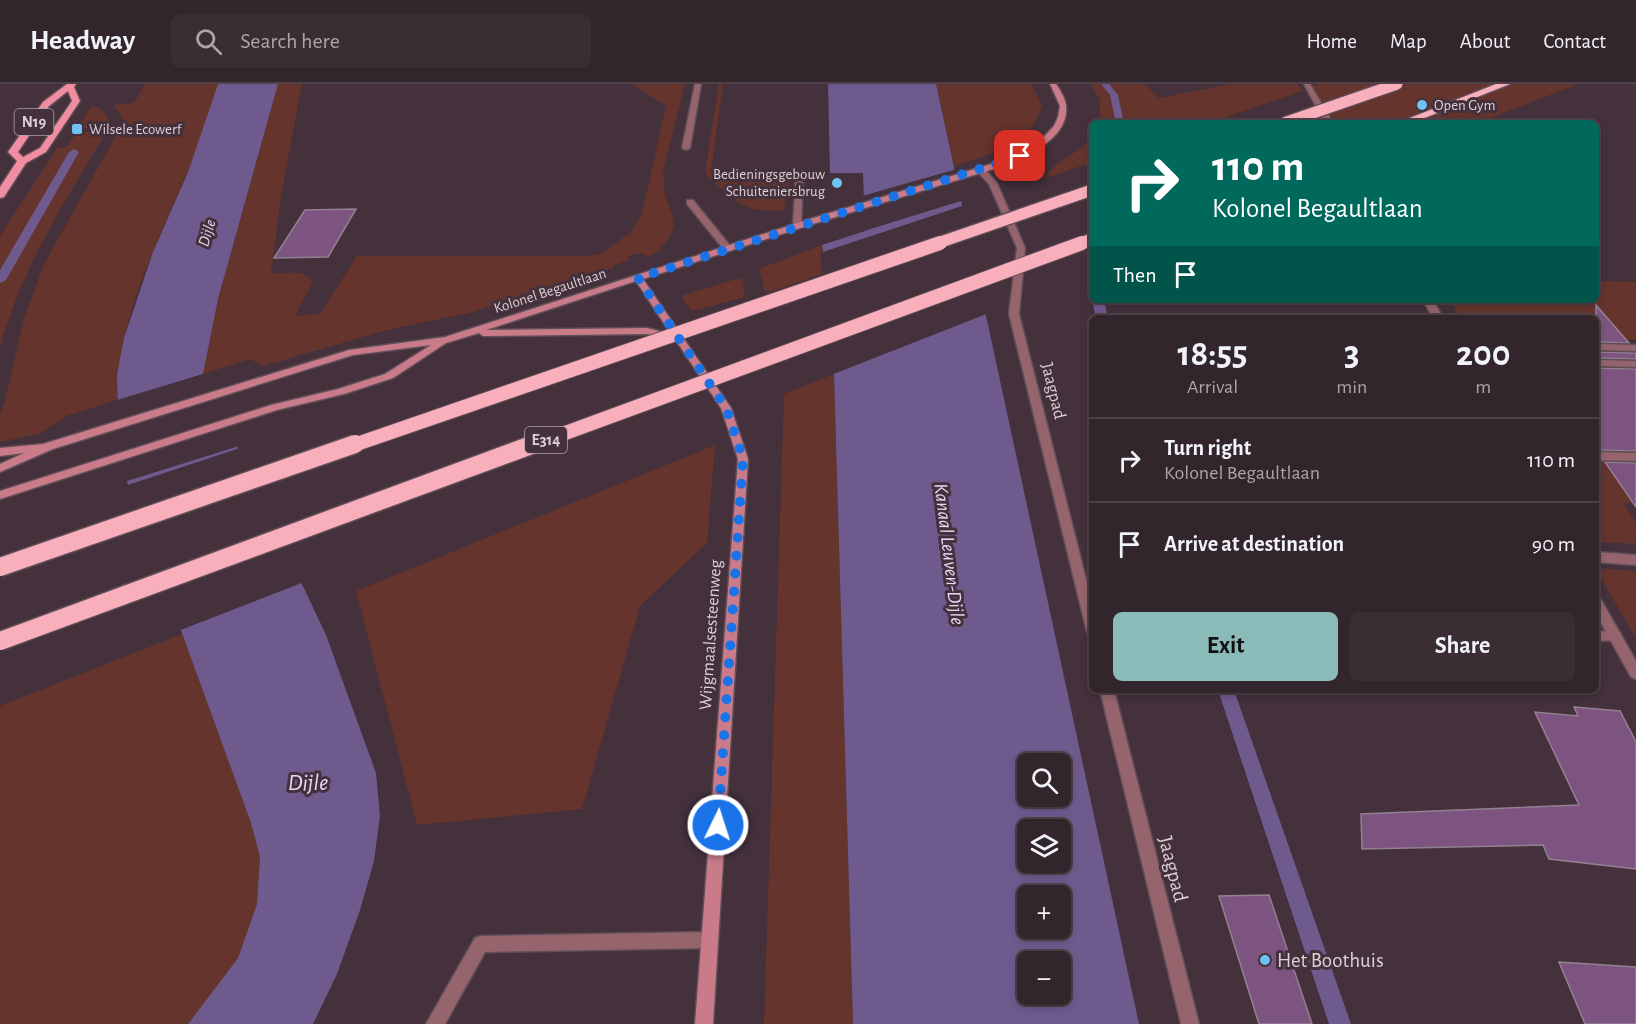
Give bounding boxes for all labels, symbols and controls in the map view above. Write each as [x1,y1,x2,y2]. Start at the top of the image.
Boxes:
search box [171,14,591,68]
icon: search [192,25,225,58]
text: Headway [30,27,135,55]
text: Search here [240,30,340,52]
text: Home [1306,31,1357,52]
text: Map [1390,31,1427,52]
text: About [1460,31,1510,52]
text: Contact [1543,31,1606,52]
marker: Open Gym [1415,98,1429,112]
place label: Open Gym [1434,98,1495,113]
road number: N19 [15,109,54,135]
marker: Wilsele Ecowerf [70,122,84,136]
place label: Wilsele Ecowerf [89,122,183,137]
pin [994,130,1045,181]
icon: arrive [1003,139,1036,172]
icon: right [1113,144,1191,222]
text: 110 m [1212,146,1304,188]
place label: Bedieningsgebouw Schuiteniersbrug [713,167,826,199]
marker: Bedieningsgebouw Schuiteniersbrug [830,176,844,190]
text: Kolonel Begaultlaan [1212,195,1423,222]
water label: Dijle [195,218,220,249]
icon: arrive [1169,258,1202,291]
text: Then [1113,264,1157,286]
street label: Kolonel Begaultlaan [492,266,608,316]
text: 18:55 [1178,336,1248,372]
text: 3 [1344,336,1360,372]
text: 200 [1456,336,1510,372]
street label: Jaagpad [1037,361,1069,421]
text: Arrival [1187,377,1238,397]
text: min [1336,377,1367,397]
text: m [1475,377,1491,397]
road number: E314 [525,427,567,453]
text: Turn right [1164,437,1251,459]
icon: right [1113,444,1146,477]
text: 110 m [1527,449,1575,471]
text: Kolonel Begaultlaan [1164,463,1320,483]
water label: Kanaal Leuven-Dijle [930,482,968,626]
icon: arrive [1113,528,1146,561]
text: Arrive at destination [1164,533,1344,555]
text: 90 m [1532,533,1575,555]
street label: Wijgmaalsesteenweg [697,559,725,711]
button: Exit [1113,612,1338,681]
button: Share [1350,612,1575,681]
map controls [1017,753,1071,1005]
button: search [1017,753,1071,807]
water label: Dijle [288,771,328,795]
position arrow [686,793,750,857]
button: layers [1017,819,1071,873]
street label: Jaagpad [1155,834,1191,904]
button: + [1017,885,1071,939]
place label: Het Boothuis [1277,950,1384,971]
button: − [1017,951,1071,1005]
marker: Het Boothuis [1258,953,1272,967]

